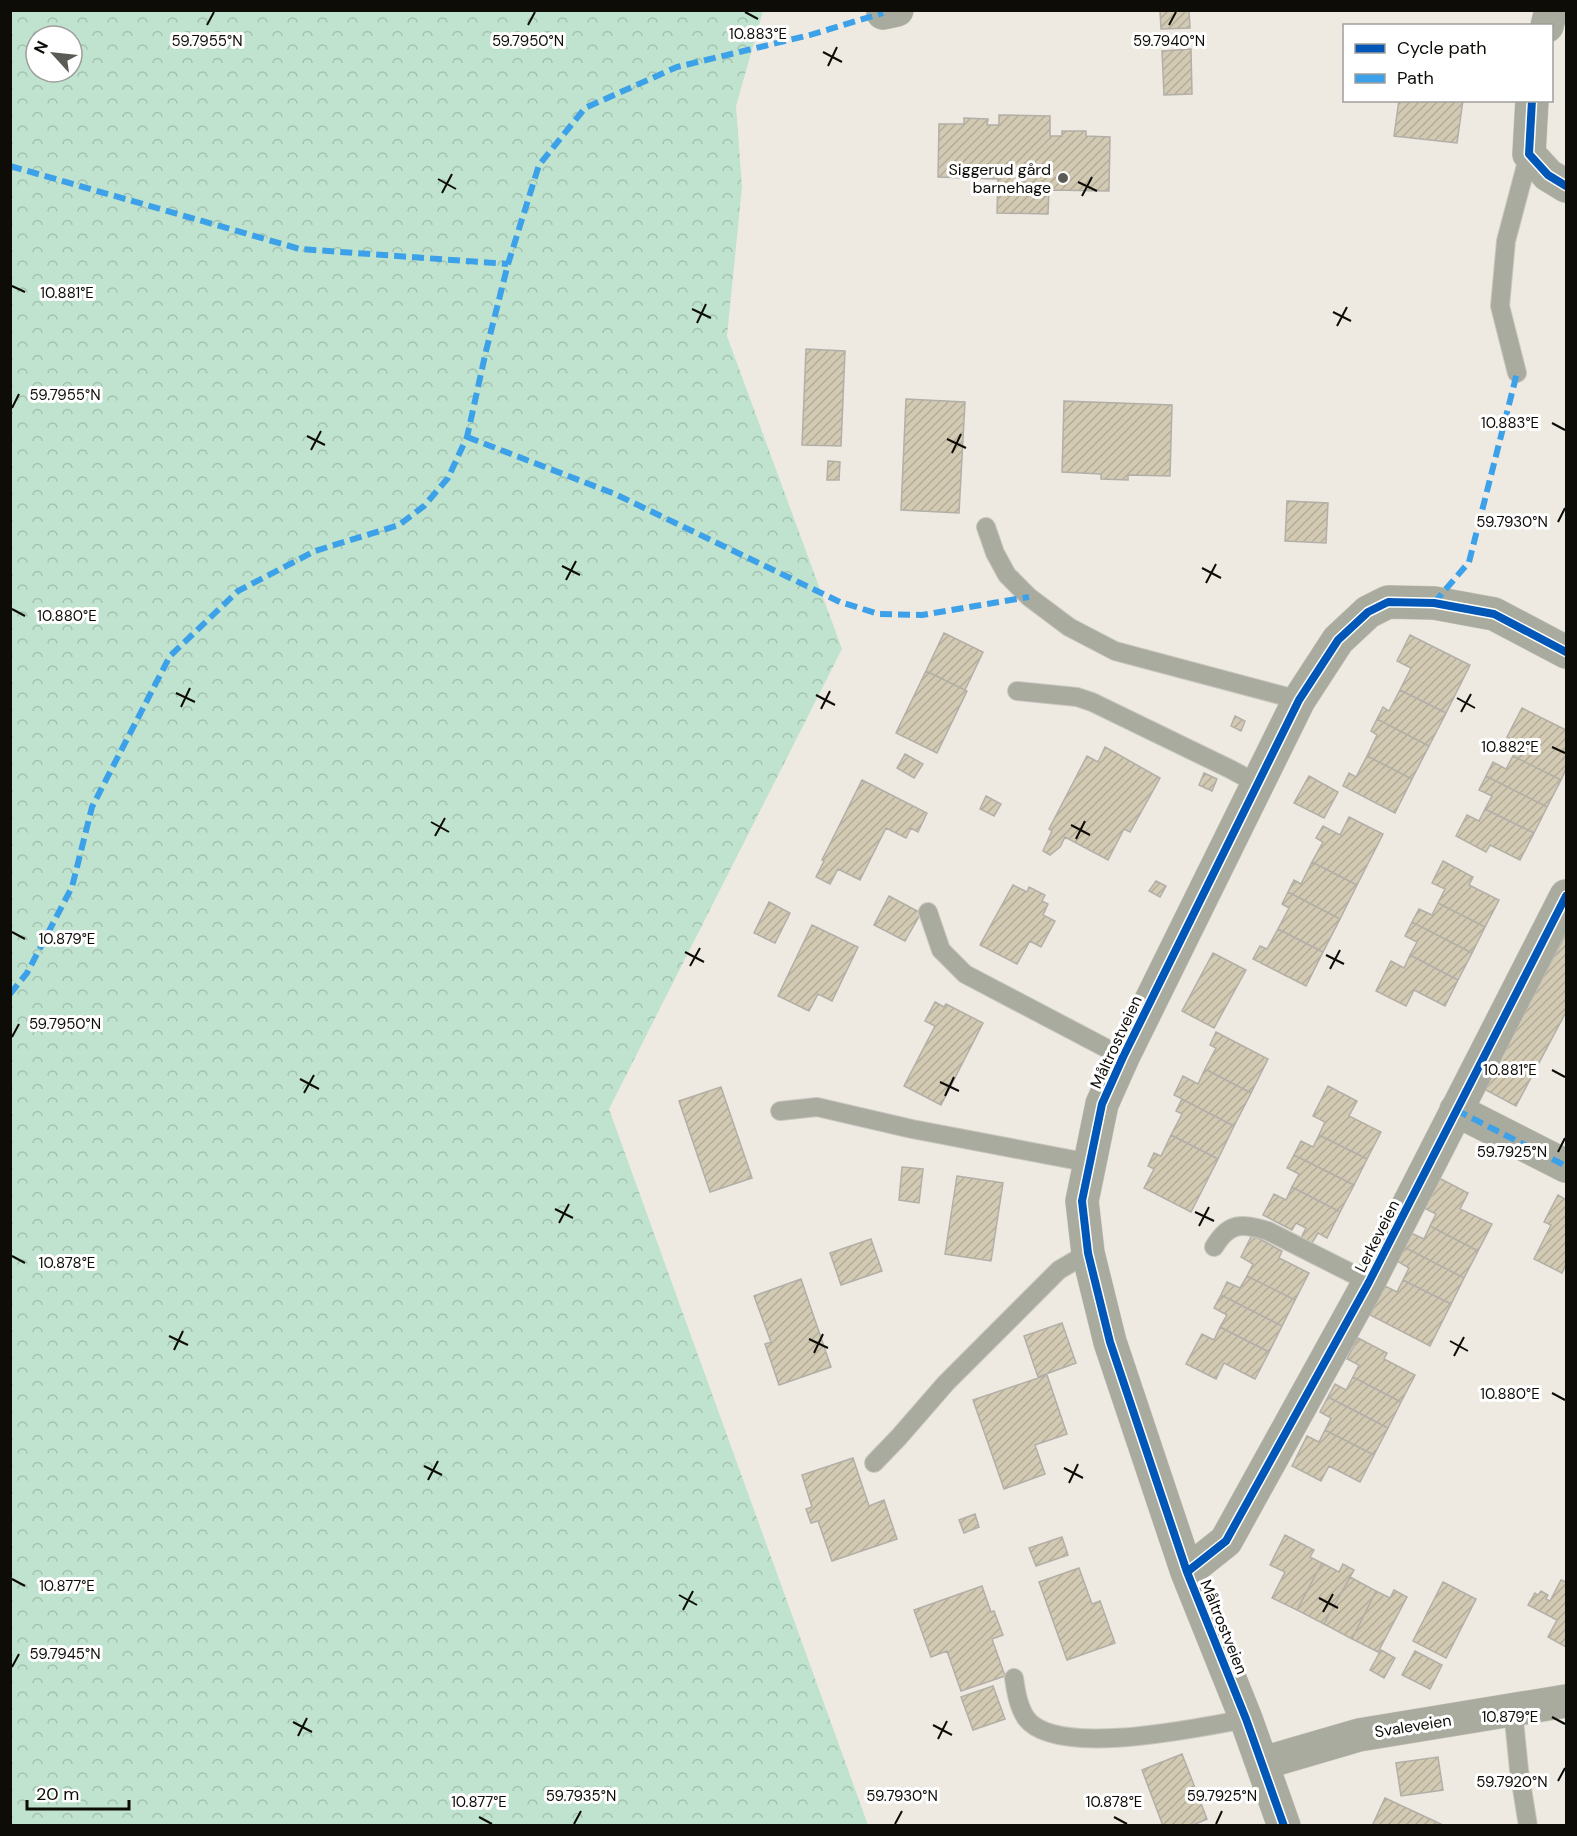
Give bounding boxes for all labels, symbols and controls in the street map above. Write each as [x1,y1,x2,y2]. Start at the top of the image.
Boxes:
north arrow [24,24,84,84]
text: 10.883°E [729,24,787,44]
legend [1343,24,1553,102]
text: 59.7955°N [171,31,243,51]
text: 59.7950°N [492,31,564,51]
text: 59.7940°N [1133,31,1205,51]
text: Cycle path [1397,36,1487,60]
text: N [29,37,53,57]
text: Path [1397,66,1434,90]
place label: Siggerud gård barnehage [949,159,1051,198]
marker: Siggerud gård barnehage [1056,171,1070,185]
text: 10.881°E [40,283,94,303]
text: 59.7955°N [29,385,101,405]
text: 10.883°E [1481,413,1539,433]
text: 59.7930°N [1476,512,1548,532]
text: 10.880°E [37,606,97,626]
text: 10.882°E [1481,737,1539,757]
text: 10.879°E [39,929,95,949]
street label: Måltrostveien [1085,992,1147,1092]
text: 59.7950°N [29,1014,101,1034]
text: 10.881°E [1483,1060,1537,1080]
text: 59.7925°N [1477,1142,1547,1162]
street label: Lerkeveien [1350,1196,1404,1276]
text: 10.878°E [39,1253,95,1273]
text: 10.880°E [1480,1384,1540,1404]
text: 10.877°E [39,1576,95,1596]
street label: Måltrostveien [1195,1577,1253,1677]
text: 59.7945°N [29,1644,101,1664]
text: 10.879°E [1482,1707,1538,1727]
street label: Svaleveien [1373,1710,1453,1742]
text: 59.7920°N [1476,1772,1548,1792]
scale bar [27,1773,129,1811]
text: 20 m [36,1782,79,1806]
text: 59.7935°N [546,1786,616,1806]
text: 59.7930°N [866,1786,938,1806]
text: 59.7925°N [1187,1786,1257,1806]
text: 10.877°E [451,1792,507,1812]
text: 10.878°E [1086,1792,1142,1812]

